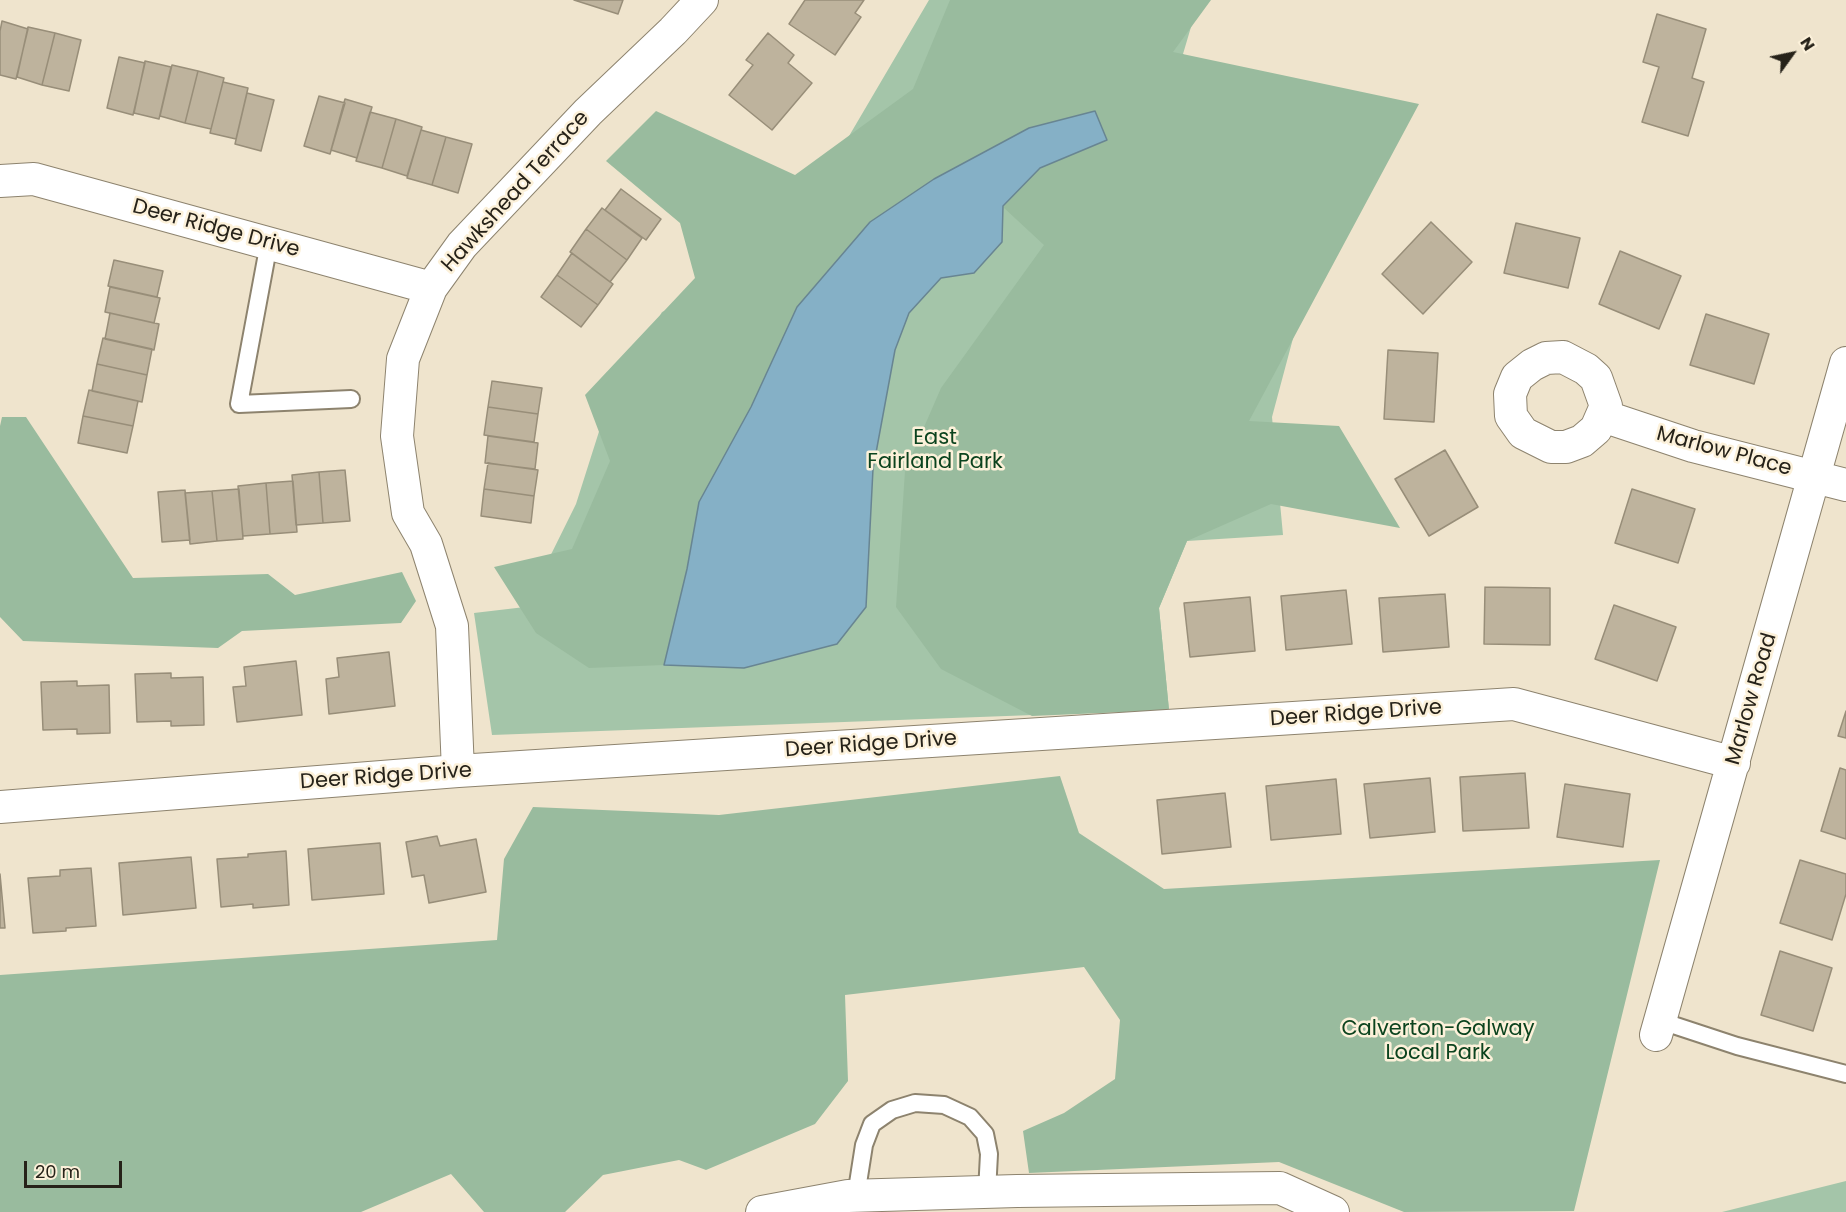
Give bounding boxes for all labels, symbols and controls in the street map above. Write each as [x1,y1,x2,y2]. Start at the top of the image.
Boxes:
north arrow [1762,24,1822,84]
text: N [1795,33,1820,55]
street label: Hawkshead Terrace [437,106,595,278]
street label: Deer Ridge Drive [130,195,302,263]
street label: Marlow Place [1654,422,1794,482]
park label: East Fairland Park [867,426,1003,476]
street label: Marlow Road [1721,630,1783,768]
street label: Deer Ridge Drive [1269,695,1443,733]
street label: Deer Ridge Drive [784,726,958,764]
street label: Deer Ridge Drive [299,758,473,796]
park label: Calverton-Galway Local Park [1341,1017,1535,1067]
scale bar [27,1149,124,1187]
text: 20 m [35,1159,80,1184]

